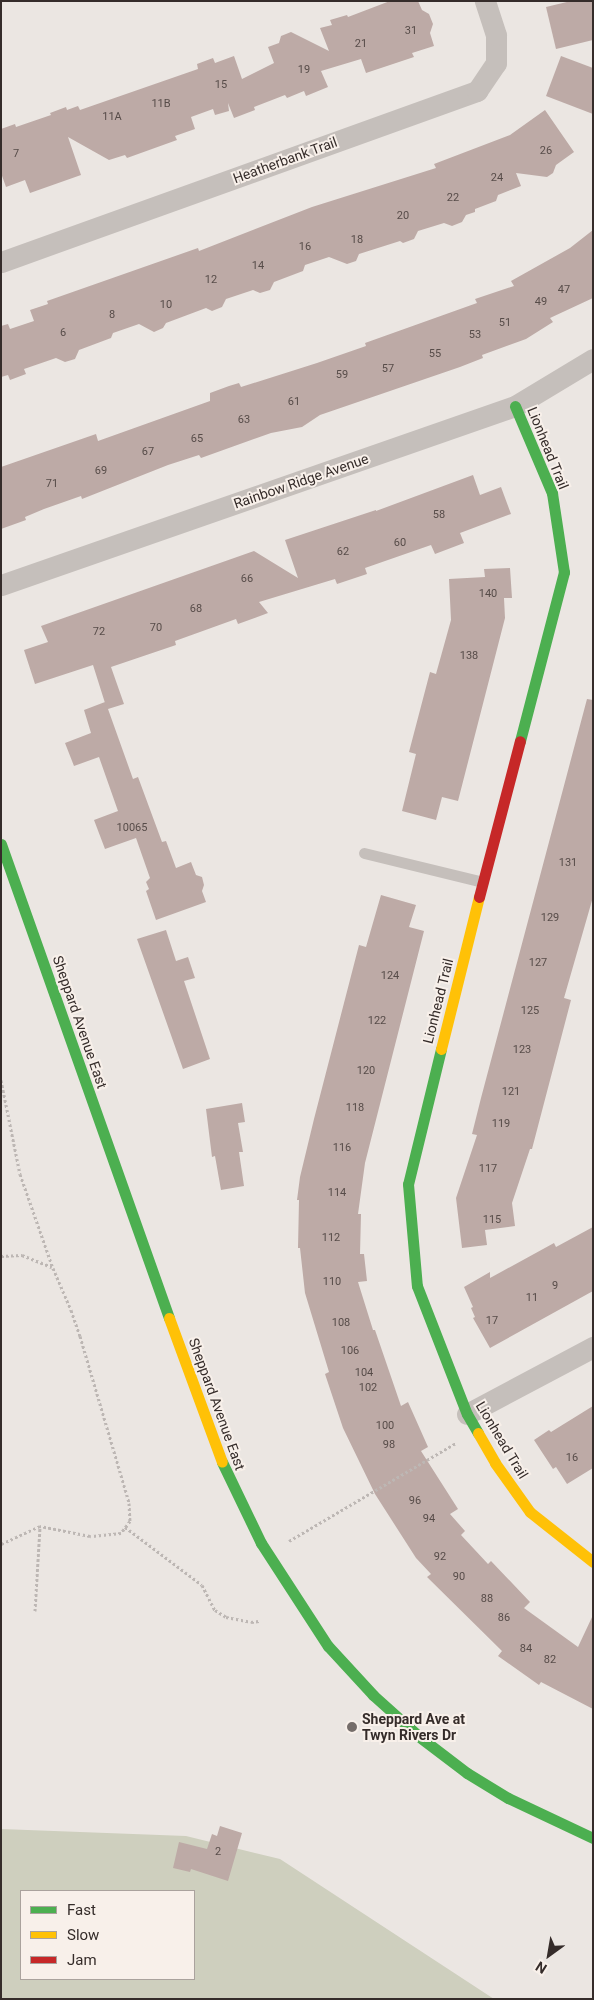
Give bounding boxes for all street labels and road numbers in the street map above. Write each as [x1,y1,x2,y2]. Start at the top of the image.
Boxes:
street label: Heatherbank Trail [230,133,340,187]
street label: Lionhead Trail [524,404,572,492]
street label: Rainbow Ridge Avenue [231,450,371,512]
street label: Sheppard Avenue East [49,953,111,1091]
street label: Lionhead Trail [419,957,457,1045]
street label: Sheppard Avenue East [185,1336,249,1472]
street label: Lionhead Trail [472,1398,532,1482]

